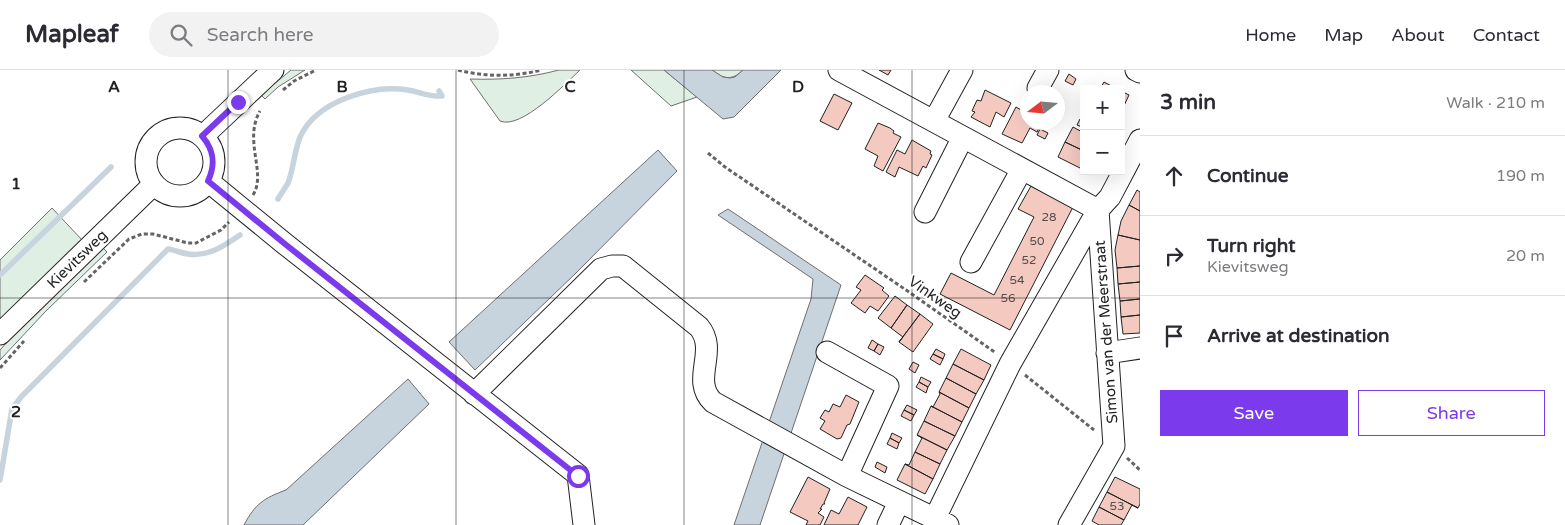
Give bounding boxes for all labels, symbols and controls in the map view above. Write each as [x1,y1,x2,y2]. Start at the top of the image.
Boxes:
search box [149,12,499,57]
text: Mapleaf [25,20,119,49]
icon: search [167,21,195,49]
text: Search here [207,24,314,46]
text: Home [1245,24,1296,46]
text: Map [1324,24,1363,46]
text: About [1391,24,1445,46]
text: Contact [1473,24,1540,46]
text: A [108,77,120,97]
text: B [336,77,348,97]
text: C [564,77,576,97]
text: D [792,77,804,97]
north arrow [1020,85,1065,130]
map controls [1080,85,1125,175]
button: + [1080,85,1125,130]
text: 3 min [1160,90,1216,115]
route end [227,91,250,114]
text: Walk · 210 m [1446,93,1545,113]
button: − [1080,130,1125,175]
icon: ahead [1160,162,1188,190]
text: Continue [1207,165,1289,187]
text: 190 m [1496,166,1545,186]
text: 1 [11,174,21,194]
house number: 28 [1041,210,1057,224]
street label: Kievitsweg [43,226,111,292]
house number: 50 [1029,234,1045,248]
text: Turn right [1207,235,1295,257]
street label: Simon van der Meerstraat [1091,239,1121,424]
icon: right [1160,242,1188,270]
text: 20 m [1506,246,1545,266]
house number: 52 [1021,253,1037,267]
text: Kievitsweg [1207,257,1289,277]
street label: Vinkweg [905,272,965,322]
house number: 54 [1009,273,1025,287]
house number: 56 [1000,291,1016,305]
icon: arrive [1160,322,1188,350]
text: Arrive at destination [1207,325,1390,347]
button: Save [1160,390,1348,436]
button: Share [1358,390,1545,436]
text: 2 [11,402,21,422]
route start [567,465,590,488]
house number: 53 [1109,499,1125,513]

